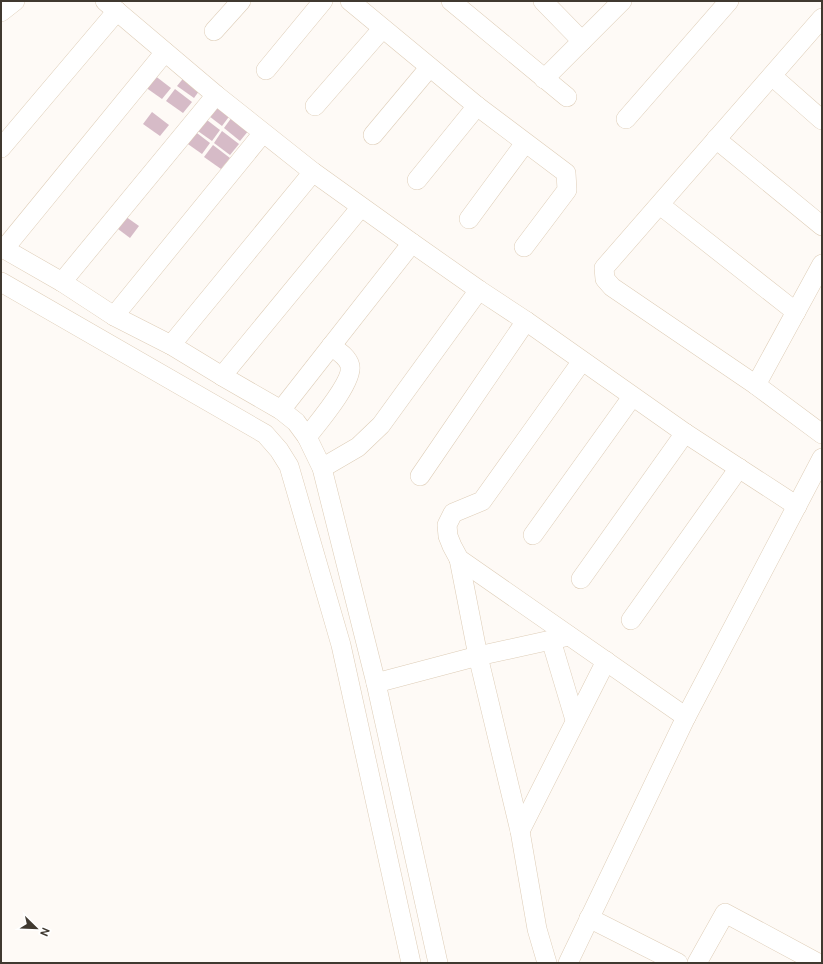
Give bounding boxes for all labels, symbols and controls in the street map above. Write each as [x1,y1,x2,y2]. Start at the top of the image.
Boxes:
north arrow [16,908,56,948]
text: N [37,925,53,938]

